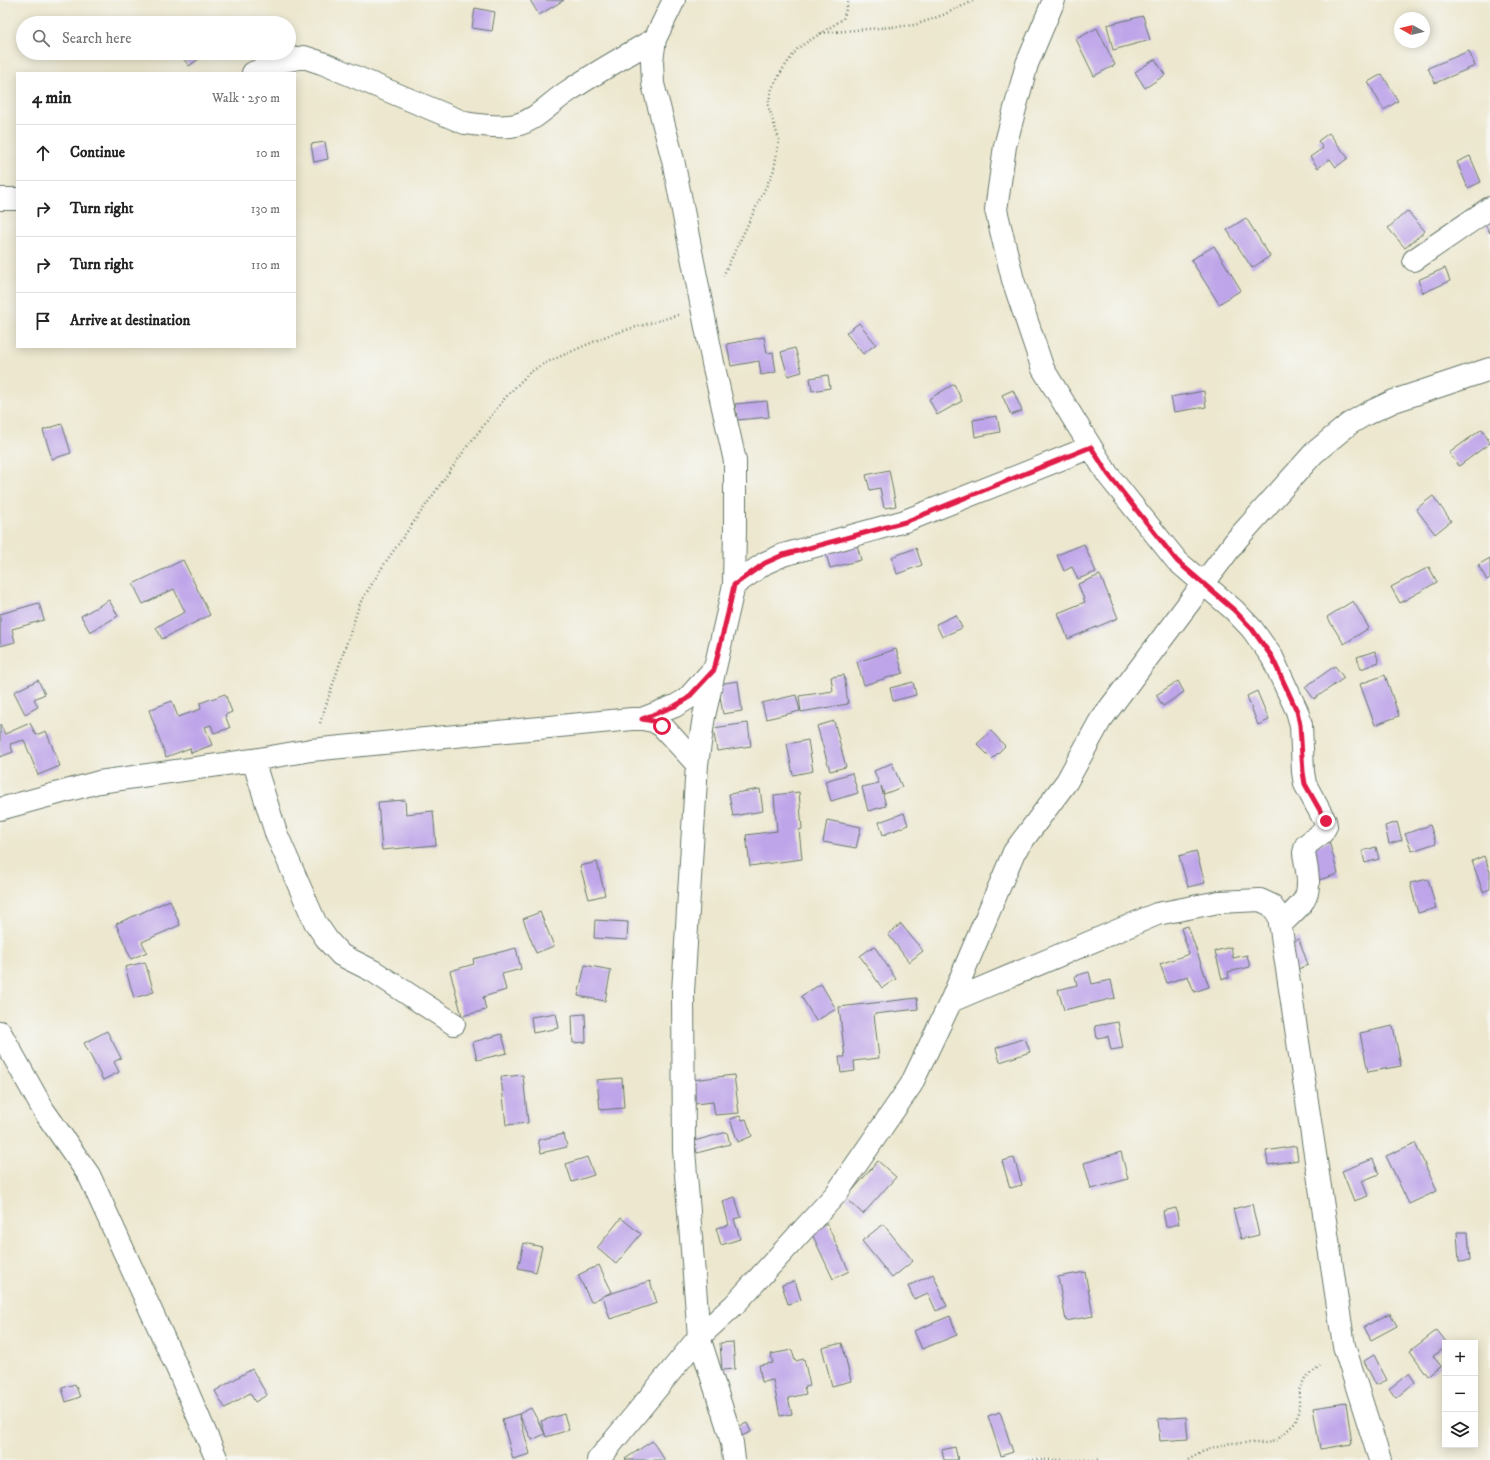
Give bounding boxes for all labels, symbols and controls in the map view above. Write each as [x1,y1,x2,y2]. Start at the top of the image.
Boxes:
north arrow [1394,12,1430,48]
search box [16,16,296,60]
icon: search [30,27,52,49]
text: Search here [62,29,131,48]
text: 4 min [32,87,71,109]
text: Walk · 250 m [212,90,280,106]
icon: ahead [32,142,54,164]
text: Continue [70,143,125,162]
text: 10 m [256,145,280,161]
icon: right [32,198,54,220]
text: Turn right [70,199,133,218]
text: 130 m [251,201,280,217]
icon: right [32,254,54,276]
text: Turn right [70,255,133,274]
text: 110 m [251,257,280,273]
icon: arrive [32,310,54,332]
text: Arrive at destination [70,311,190,330]
route start [653,717,671,735]
route end [1317,812,1335,830]
map controls [1442,1340,1478,1448]
button: + [1442,1340,1478,1376]
button: − [1442,1376,1478,1412]
button: layers [1442,1412,1478,1448]

